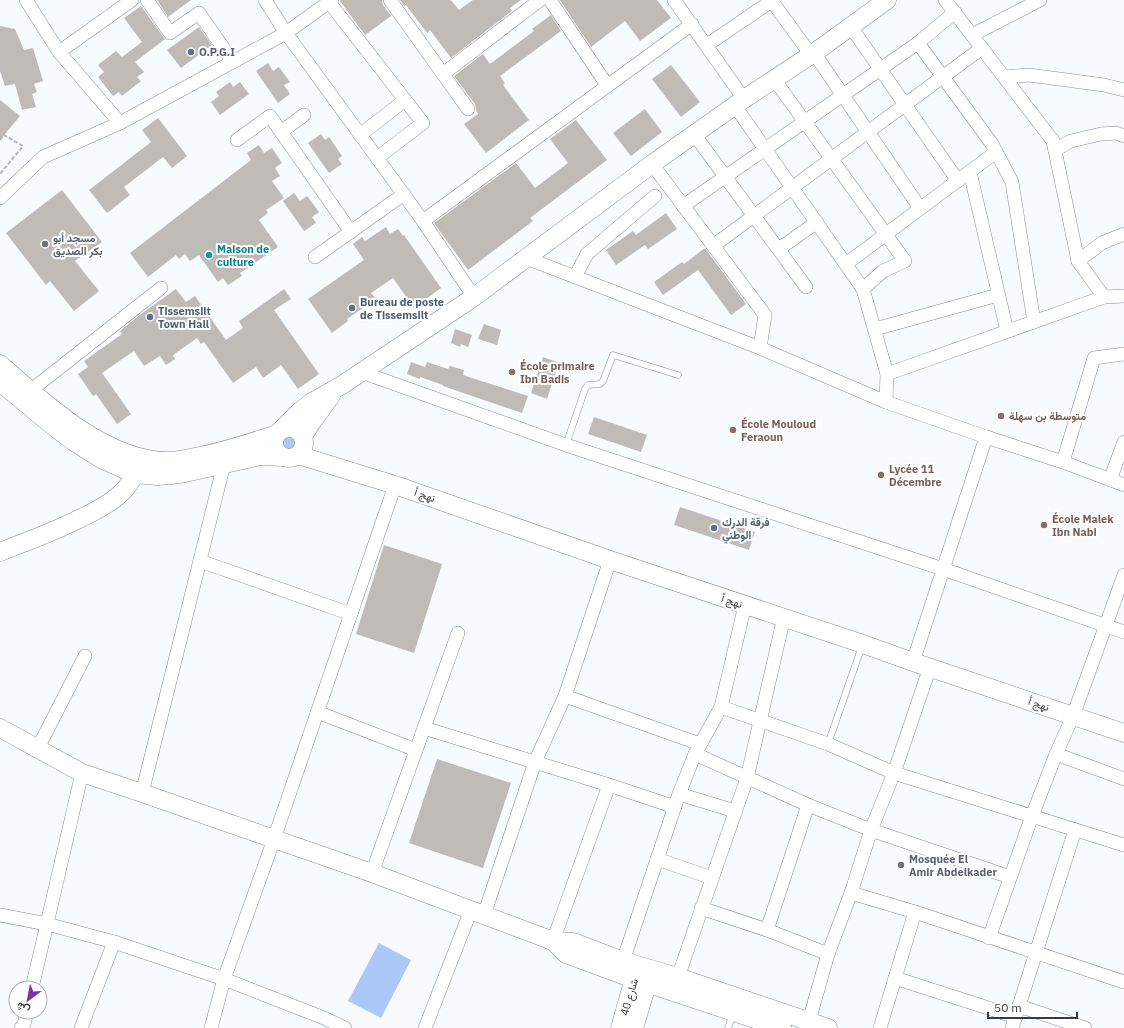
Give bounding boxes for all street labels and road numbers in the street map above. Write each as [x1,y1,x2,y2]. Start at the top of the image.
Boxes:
street label: نهج أ [412,485,437,506]
street label: نهج أ [719,591,744,612]
street label: نهج أ [1026,694,1051,715]
street label: شارع 40 [617,977,642,1017]

